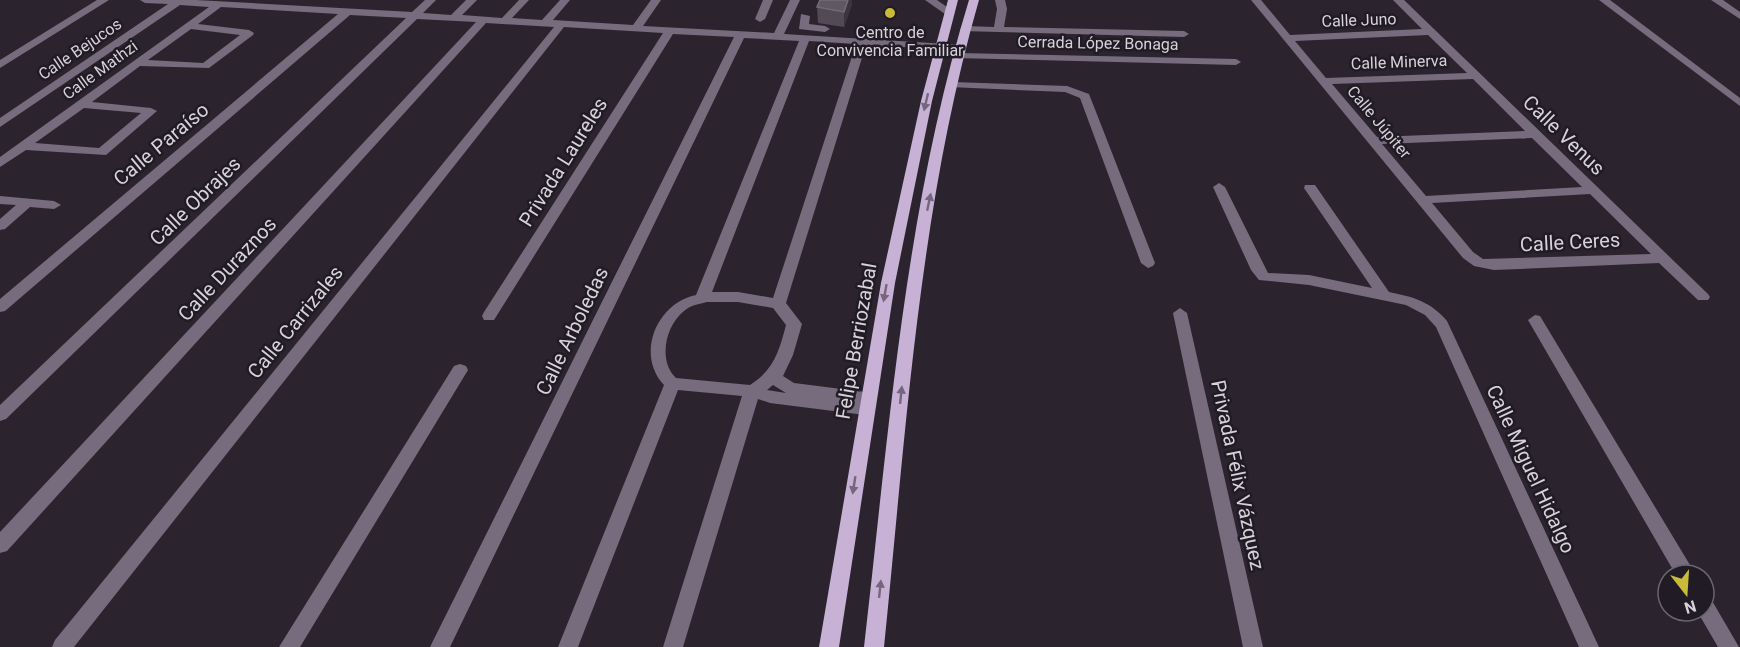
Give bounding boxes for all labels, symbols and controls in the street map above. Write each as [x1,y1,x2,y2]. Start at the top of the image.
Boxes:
marker: Centro de Convivencia Familiar [883,6,897,20]
street label: Calle Juno [1321,9,1397,31]
street label: Calle Bejucos [35,14,125,84]
place label: Centro de Convivencia Familiar [816,23,964,60]
street label: Cerrada López Bonaga [1017,32,1179,54]
street label: Calle Mathzi [59,36,141,104]
street label: Calle Minerva [1350,51,1448,73]
street label: Calle Júpiter [1343,82,1415,163]
street label: Calle Venus [1518,90,1610,180]
street label: Privada Laureles [514,93,612,231]
one-way arrow [921,93,931,112]
street label: Calle Paraíso [109,97,213,191]
street label: Calle Obrajes [145,152,245,250]
one-way arrow [924,193,934,211]
street label: Calle Duraznos [173,212,281,326]
street label: Calle Ceres [1519,227,1621,257]
street label: Calle Carrizales [242,261,348,383]
street label: Felipe Berriozabal [830,261,882,421]
street label: Calle Arboledas [531,263,613,399]
one-way arrow [880,284,889,303]
street label: Privada Félix Vázquez [1206,378,1270,572]
street label: Calle Miguel Hidalgo [1481,381,1581,557]
one-way arrow [896,385,906,404]
one-way arrow [849,476,858,495]
north arrow [1656,563,1716,623]
one-way arrow [875,579,885,598]
text: N [1682,596,1698,618]

